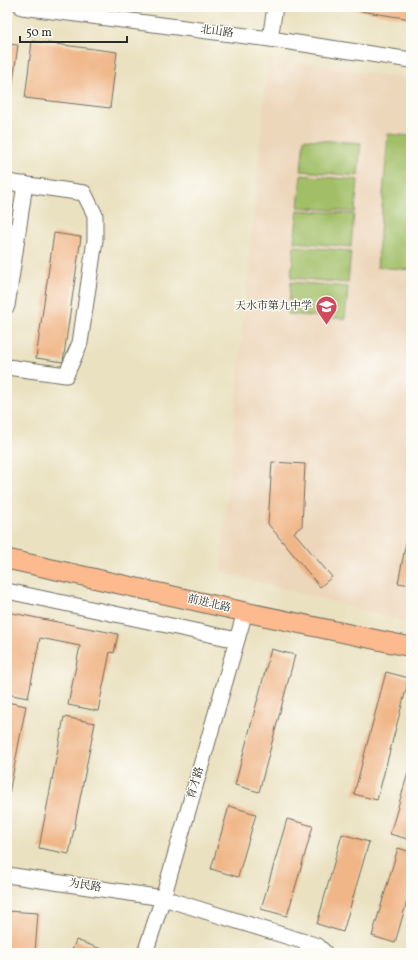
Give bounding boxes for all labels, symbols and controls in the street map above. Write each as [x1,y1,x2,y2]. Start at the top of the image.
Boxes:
scale bar [20,18,127,44]
street label: 北山路 [200,23,234,41]
text: 50 m [26,25,52,41]
school or university icon: 天水市第九中学 [314,293,340,326]
place label: 天水市第九中学 [235,299,312,314]
street label: 前进北路 [186,592,232,616]
street label: 育才路 [184,765,208,801]
street label: 为民路 [68,876,102,896]

